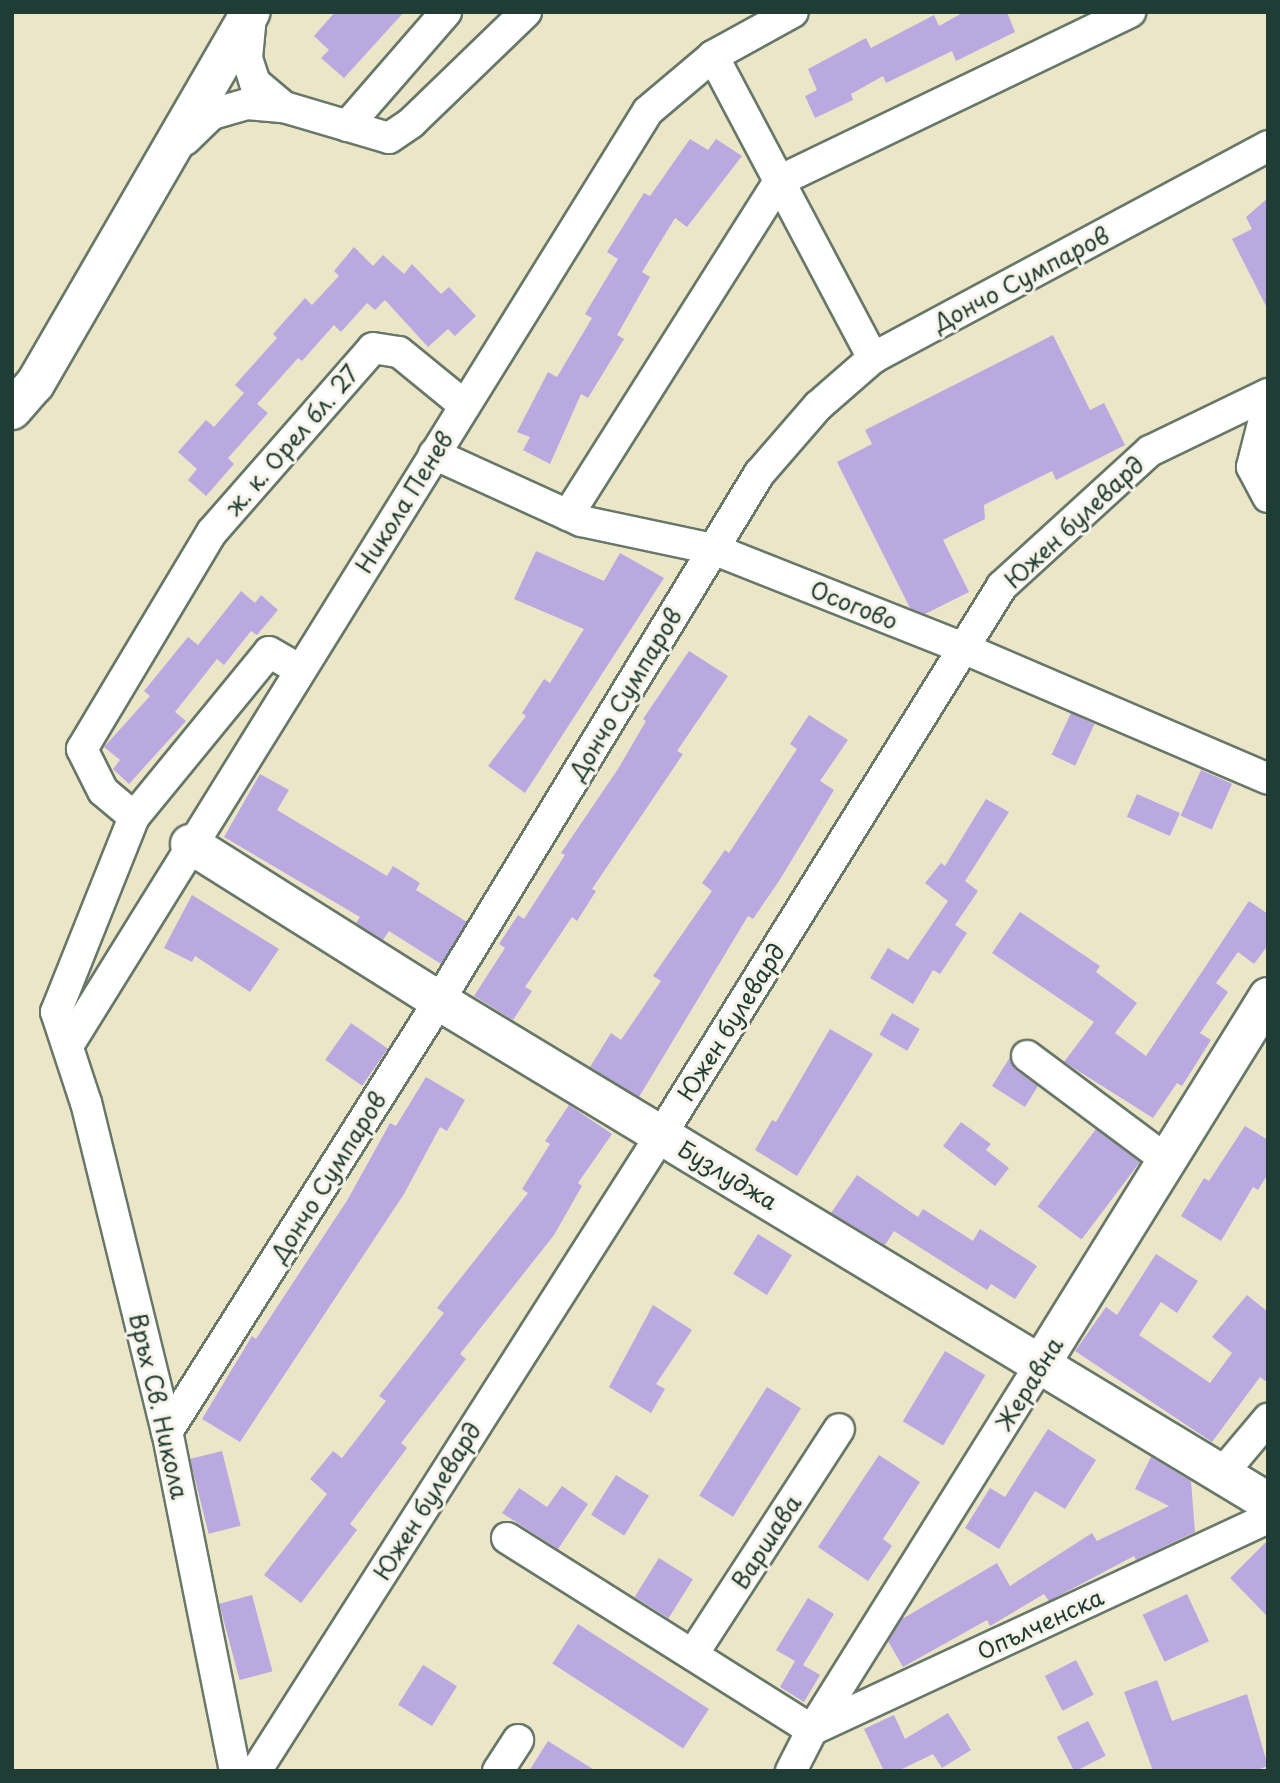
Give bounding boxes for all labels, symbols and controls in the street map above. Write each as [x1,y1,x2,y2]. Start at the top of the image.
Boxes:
street label: Дончо Сумпаров [928,221,1114,337]
street label: ж. к. Орел бл. 27 [219,359,365,521]
street label: Никола Пенев [349,426,459,578]
street label: Южен булевард [997,449,1151,595]
street label: Осогово [806,575,902,635]
street label: Дончо Сумпаров [563,603,687,785]
street label: Южен булевард [670,937,792,1107]
street label: Дончо Сумпаров [265,1087,391,1267]
street label: Бузлуджа [673,1135,783,1215]
street label: Връх Св. Никола [124,1310,194,1502]
street label: Жеравна [990,1332,1068,1436]
street label: Южен булевард [366,1416,488,1586]
street label: Варшава [726,1490,806,1594]
street label: Опълченска [972,1583,1108,1665]

